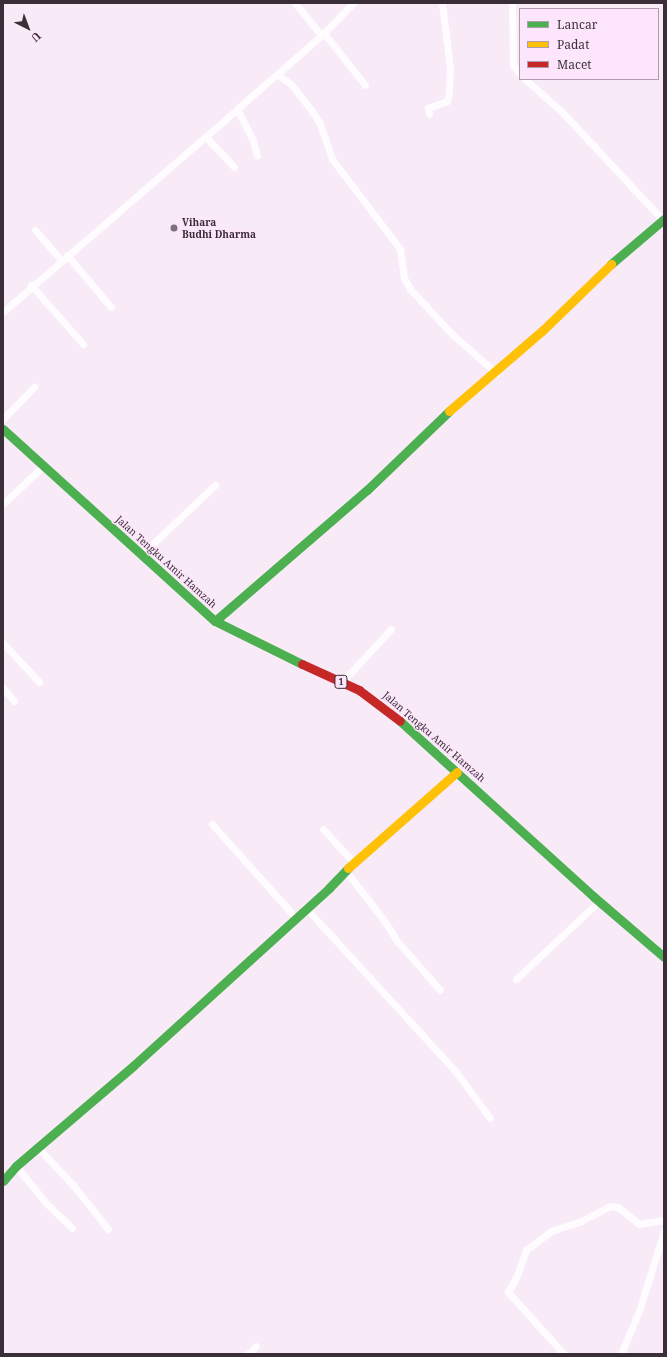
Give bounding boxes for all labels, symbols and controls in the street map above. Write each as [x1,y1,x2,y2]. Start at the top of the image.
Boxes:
north arrow [8,8,48,48]
legend [519,8,659,80]
text: Lancar [557,16,597,33]
text: U [28,29,44,46]
text: Padat [557,36,589,53]
text: Macet [557,56,592,73]
place label: Vihara Budhi Dharma [182,216,256,240]
marker: Vihara Budhi Dharma [169,223,179,233]
street label: Jalan Tengku Amir Hamzah [113,513,219,611]
road number: 1 [334,675,348,689]
street label: Jalan Tengku Amir Hamzah [380,689,488,785]

